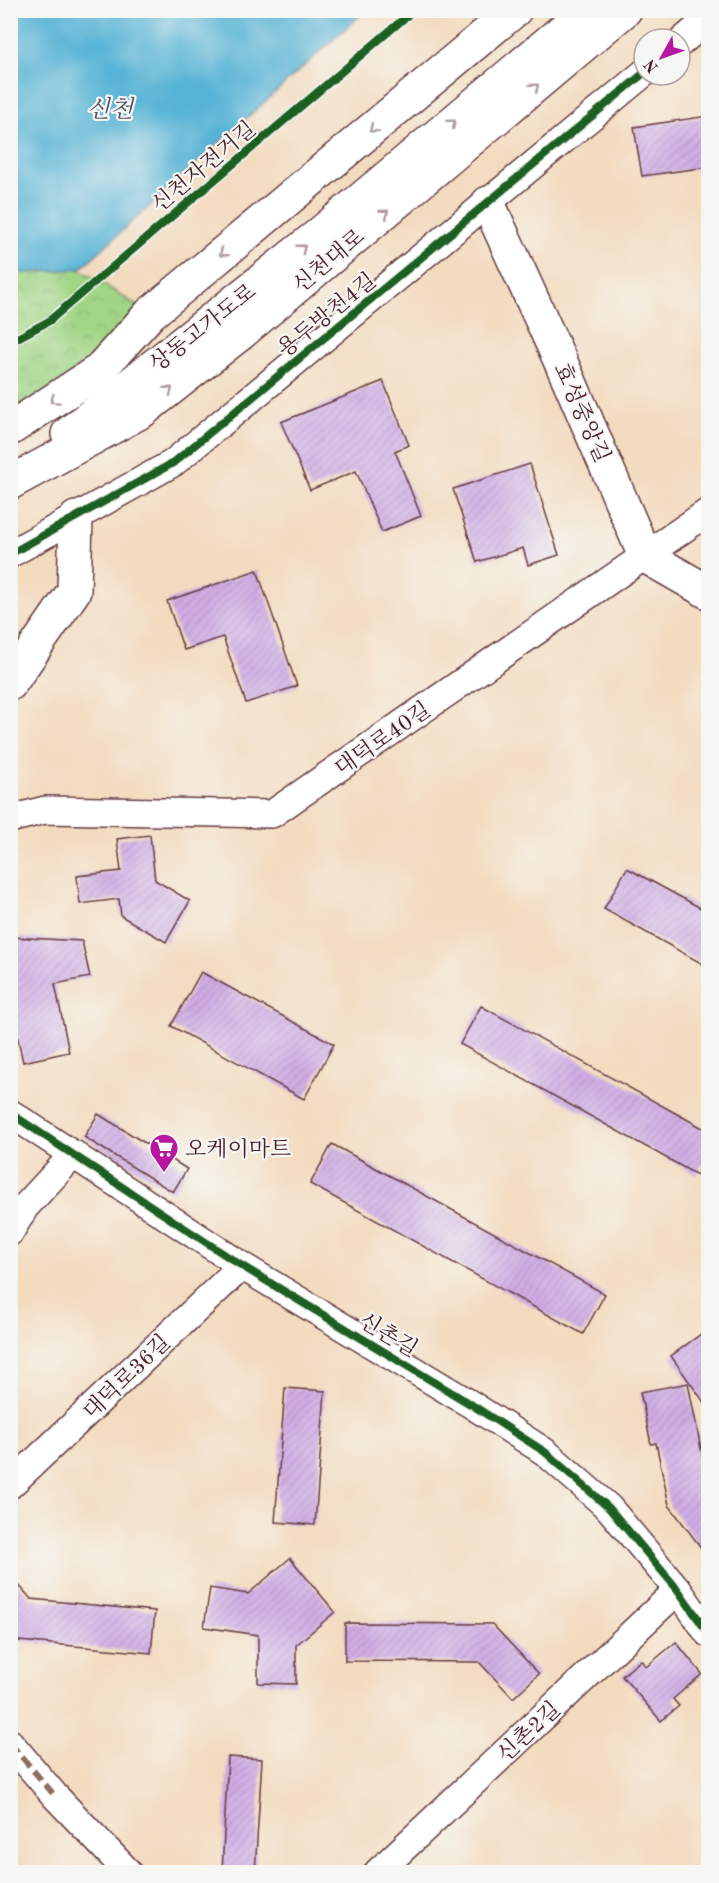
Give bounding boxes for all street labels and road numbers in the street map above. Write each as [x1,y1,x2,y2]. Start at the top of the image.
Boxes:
street label: 신천자전거길 [148,117,260,217]
street label: 신천대로 [289,225,369,297]
street label: 용두방천4길 [273,269,380,362]
street label: 상동고가도로 [146,280,260,376]
street label: 효성중앙길 [550,359,614,466]
street label: 대덕로40길 [331,698,435,780]
street label: 신촌길 [355,1308,422,1362]
street label: 대덕로36길 [79,1330,175,1424]
street label: 신촌2길 [493,1697,565,1767]

